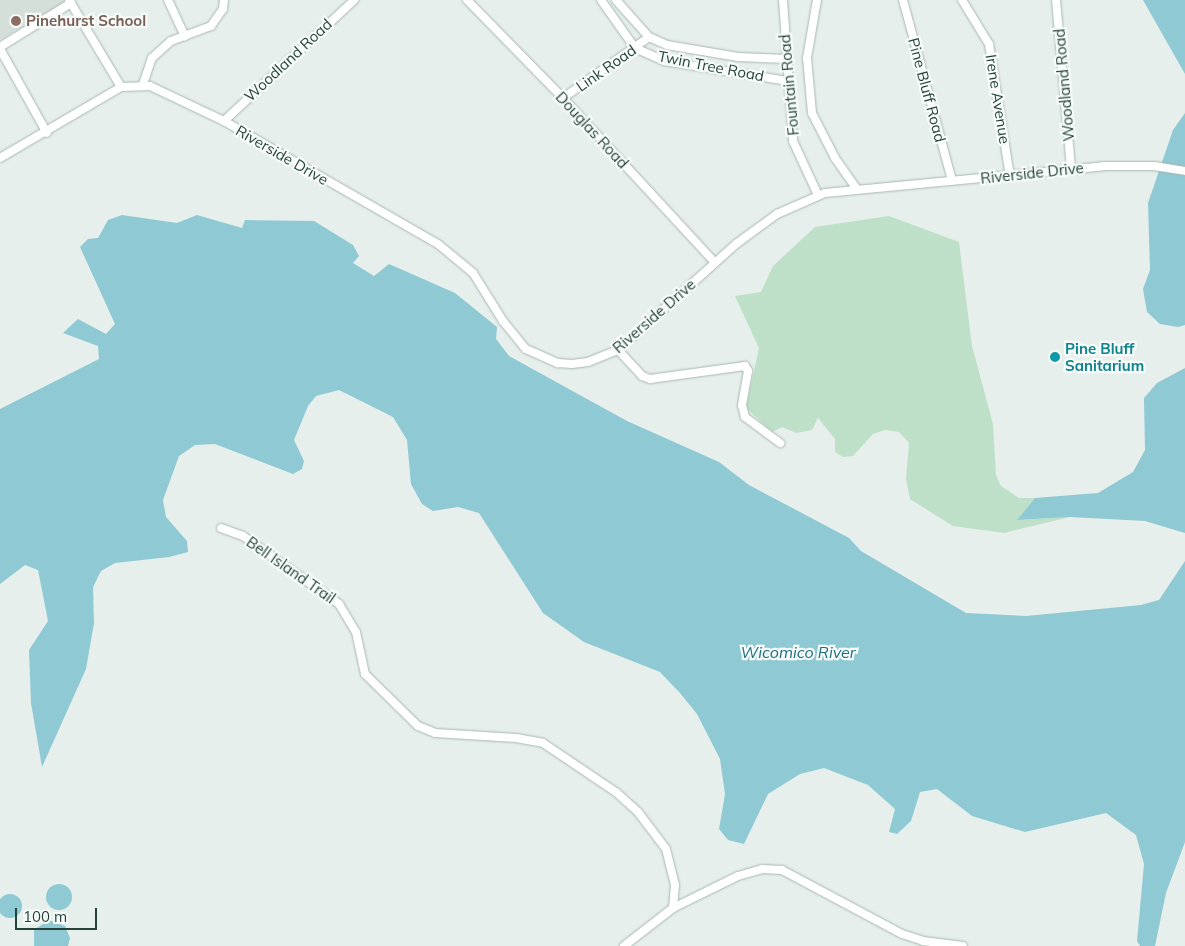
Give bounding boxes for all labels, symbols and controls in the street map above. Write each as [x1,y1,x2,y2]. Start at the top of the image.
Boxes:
place label: Pinehurst School [26,12,146,30]
marker: Pinehurst School [10,15,22,27]
street label: Woodland Road [241,15,335,105]
street label: Woodland Road [1050,28,1078,142]
street label: Fountain Road [776,34,802,136]
street label: Pine Bluff Road [904,36,950,144]
street label: Link Road [573,41,639,95]
street label: Twin Tree Road [656,47,766,85]
street label: Irene Avenue [982,53,1014,145]
street label: Douglas Road [552,88,632,172]
street label: Riverside Drive [233,121,331,189]
street label: Riverside Drive [980,159,1084,187]
street label: Riverside Drive [609,275,699,357]
place label: Pine Bluff Sanitarium [1065,339,1144,374]
marker: Pine Bluff Sanitarium [1049,351,1061,363]
street label: Bell Island Trail [243,533,339,607]
water label: Wicomico River [740,642,856,662]
scale bar [18,898,100,930]
text: 100 m [23,907,67,926]

